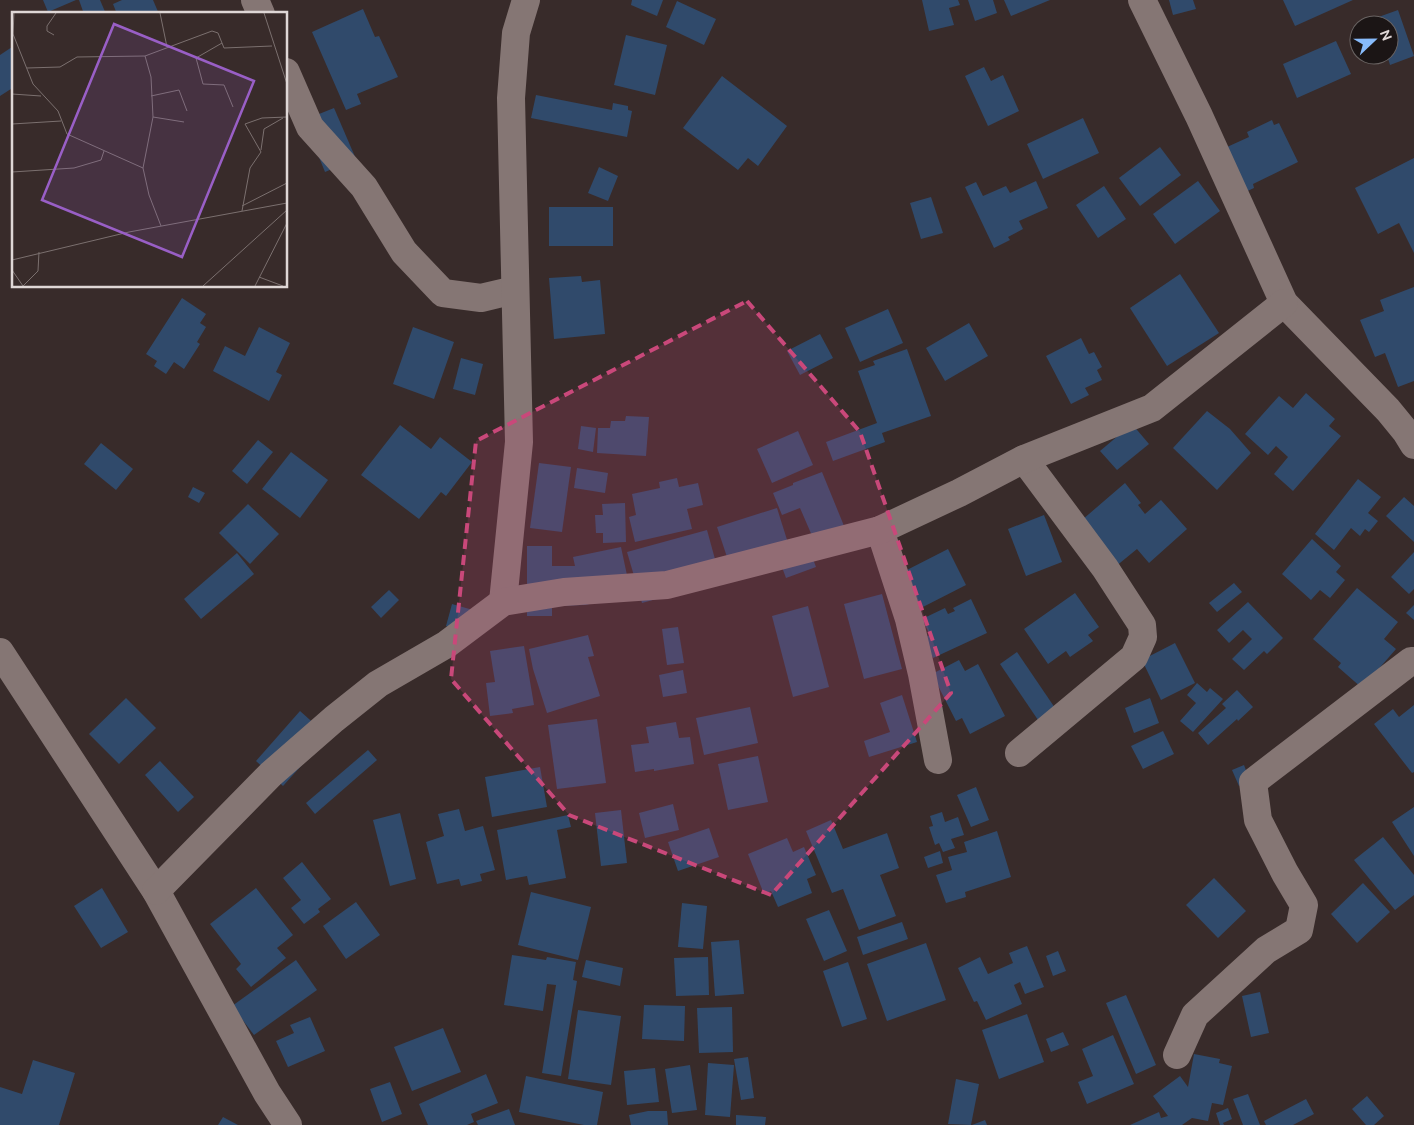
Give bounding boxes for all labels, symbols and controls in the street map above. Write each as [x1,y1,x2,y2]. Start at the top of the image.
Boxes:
inset map [12,12,288,288]
north arrow [1349,15,1399,65]
text: N [1377,27,1395,43]

